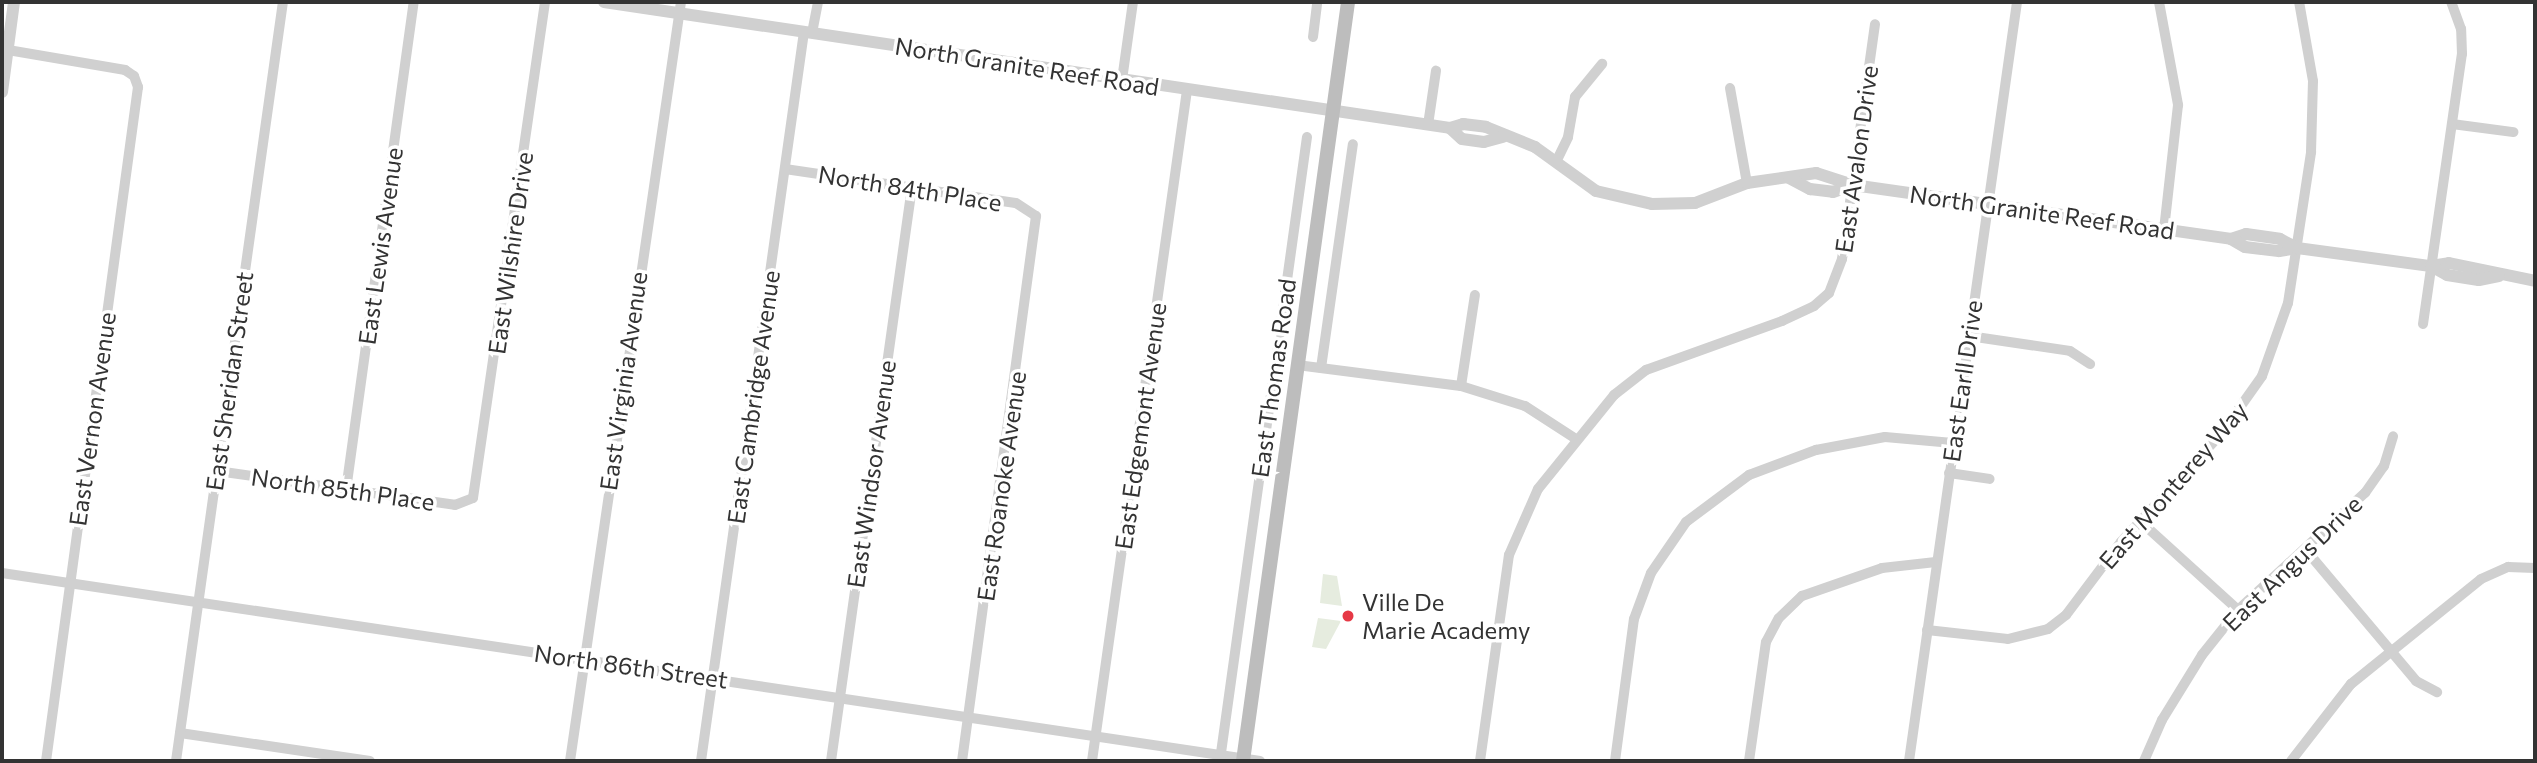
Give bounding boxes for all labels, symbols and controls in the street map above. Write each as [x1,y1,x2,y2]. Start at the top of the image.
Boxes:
street label: North Granite Reef Road [893,31,1161,101]
street label: East Avalon Drive [1829,63,1883,255]
street label: East Lewis Avenue [352,145,408,347]
street label: East Wilshire Drive [482,150,538,356]
street label: North 84th Place [816,159,1004,217]
street label: North Granite Reef Road [1908,179,2176,245]
street label: East Cambridge Avenue [721,268,785,526]
street label: East Sheridan Street [199,270,259,492]
street label: East Virginia Avenue [593,270,653,492]
street label: East Thomas Road [1245,277,1301,479]
street label: East Earll Drive [1936,298,1988,464]
street label: East Edgemont Avenue [1108,301,1172,551]
street label: East Vernon Avenue [63,310,121,528]
street label: East Windsor Avenue [841,358,901,590]
street label: East Roanoke Avenue [971,369,1031,603]
street label: East Monterey Way [2093,396,2253,574]
street label: North 85th Place [249,462,437,516]
street label: East Angus Drive [2216,489,2368,637]
place label: Ville De Marie Academy [1362,588,1530,644]
marker: Ville De Marie Academy [1340,608,1356,624]
street label: North 86th Street [532,638,730,694]

